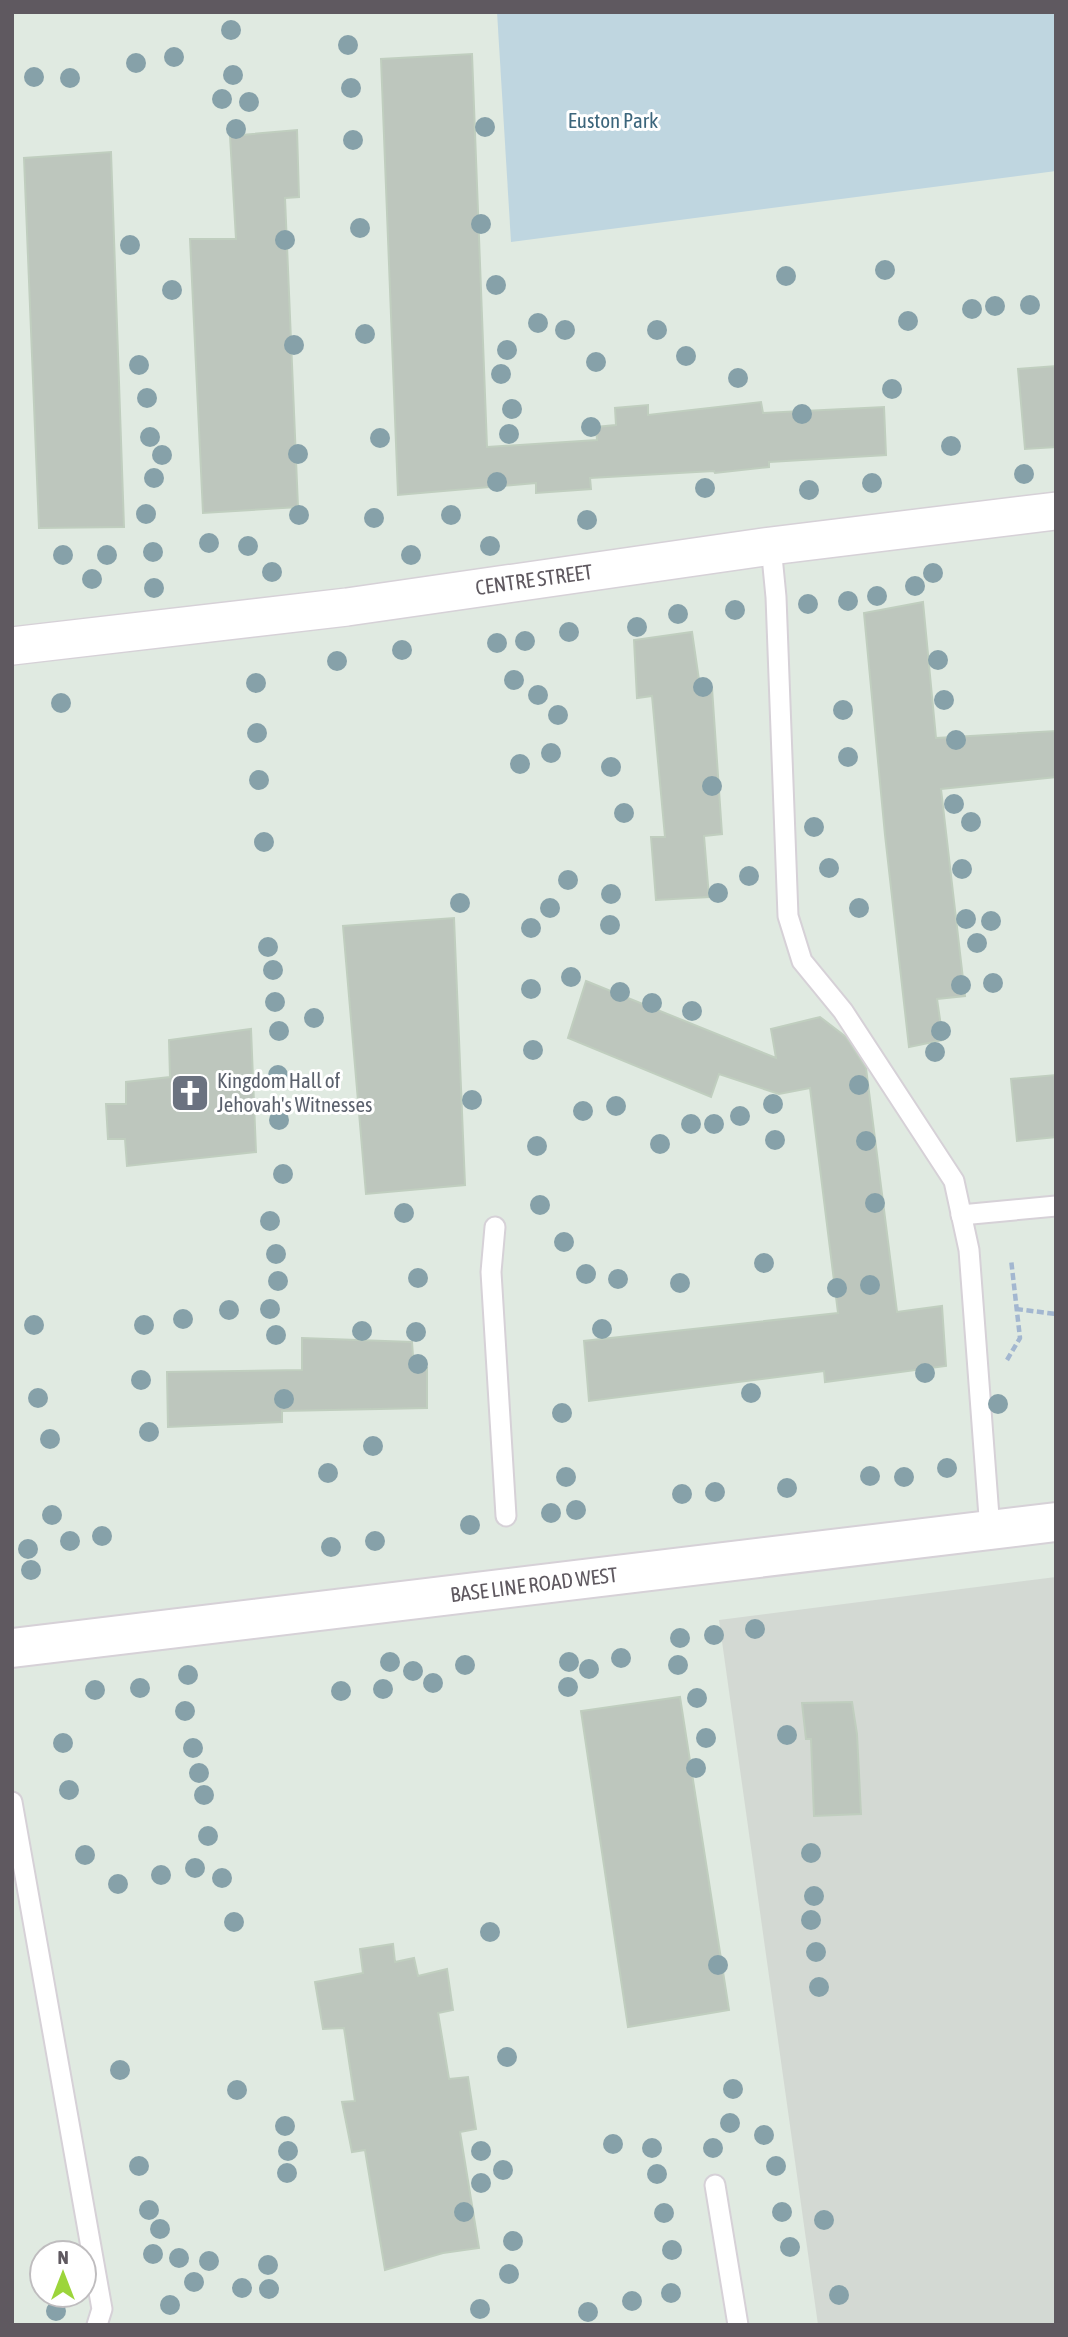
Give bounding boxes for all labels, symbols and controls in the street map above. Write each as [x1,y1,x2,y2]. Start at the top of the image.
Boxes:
park label: Euston Park [568,108,658,132]
street label: CENTRE STREET [474,559,594,599]
place label: Kingdom Hall of Jehovah's Witnesses [217,1068,372,1116]
church icon: Kingdom Hall of Jehovah's Witnesses [169,1072,211,1114]
street label: BASE LINE ROAD WEST [449,1562,619,1606]
north arrow [28,2239,98,2309]
text: N [57,2246,69,2268]

